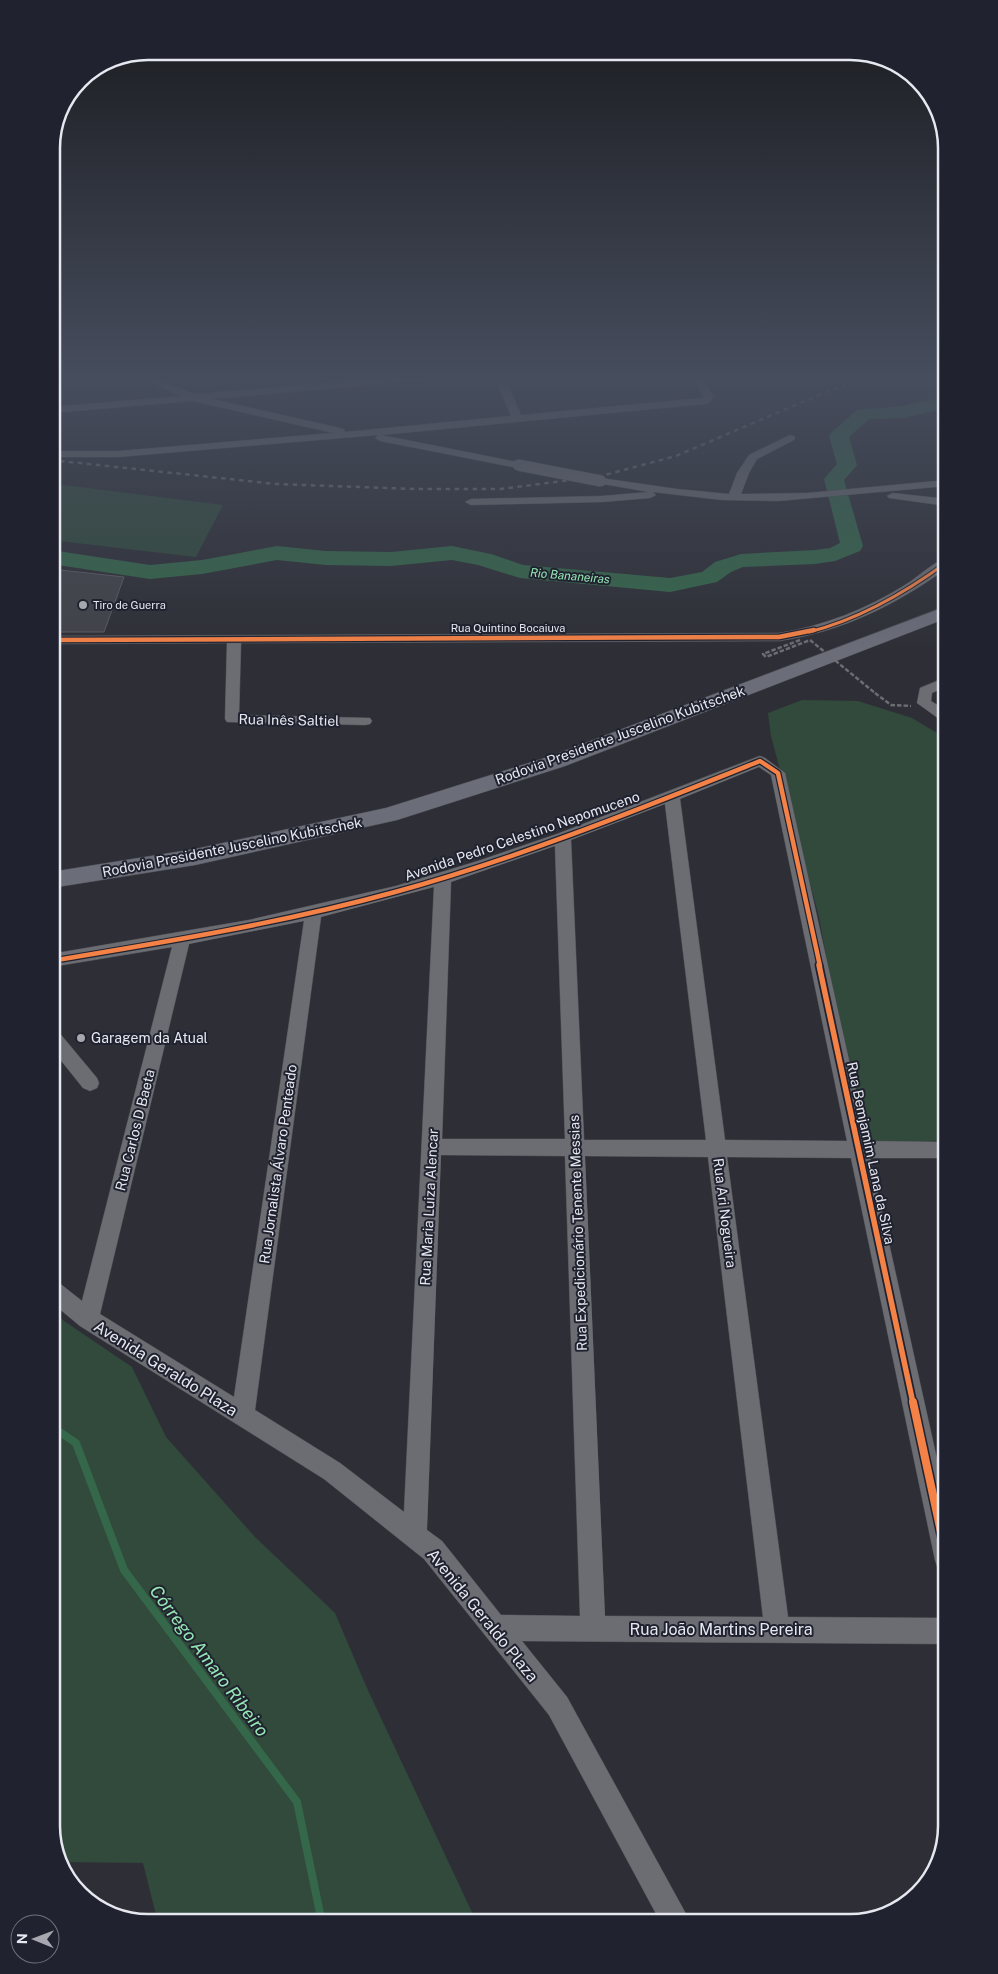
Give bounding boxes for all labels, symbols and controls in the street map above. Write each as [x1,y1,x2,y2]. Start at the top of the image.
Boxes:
water label: Rio Bananeiras [530,566,611,586]
marker: Tiro de Guerra [77,599,89,611]
place label: Tiro de Guerra [93,599,166,611]
street label: Rua Quintino Bocaiuva [451,622,565,634]
street label: Rodovia Presidente Juscelino Kubitschek [493,682,747,788]
street label: Rua Inês Saltiel [238,711,340,729]
street label: Avenida Pedro Celestino Nepomuceno [402,788,642,884]
street label: Rodovia Presidente Juscelino Kubitschek [101,814,363,880]
place label: Garagem da Atual [91,1030,208,1046]
marker: Garagem da Atual [75,1032,87,1044]
street label: Rua Bemjamim Lana da Silva [844,1060,898,1246]
street label: Rua Jornalista Álvaro Penteado [255,1063,300,1265]
street label: Rua Carlos D Baeta [112,1068,158,1192]
street label: Rua Expedicionário Tenente Messias [566,1115,590,1351]
street label: Rua Maria Luiza Alencar [417,1128,441,1286]
street label: Rua Ari Nogueira [710,1157,740,1269]
street label: Avenida Geraldo Plaza [90,1316,241,1420]
street label: Avenida Geraldo Plaza [423,1545,542,1686]
water label: Córrego Amaro Ribeiro [146,1581,273,1741]
street label: Rua João Martins Pereira [629,1620,813,1639]
north arrow [10,1914,60,1964]
text: N [14,1933,30,1944]

